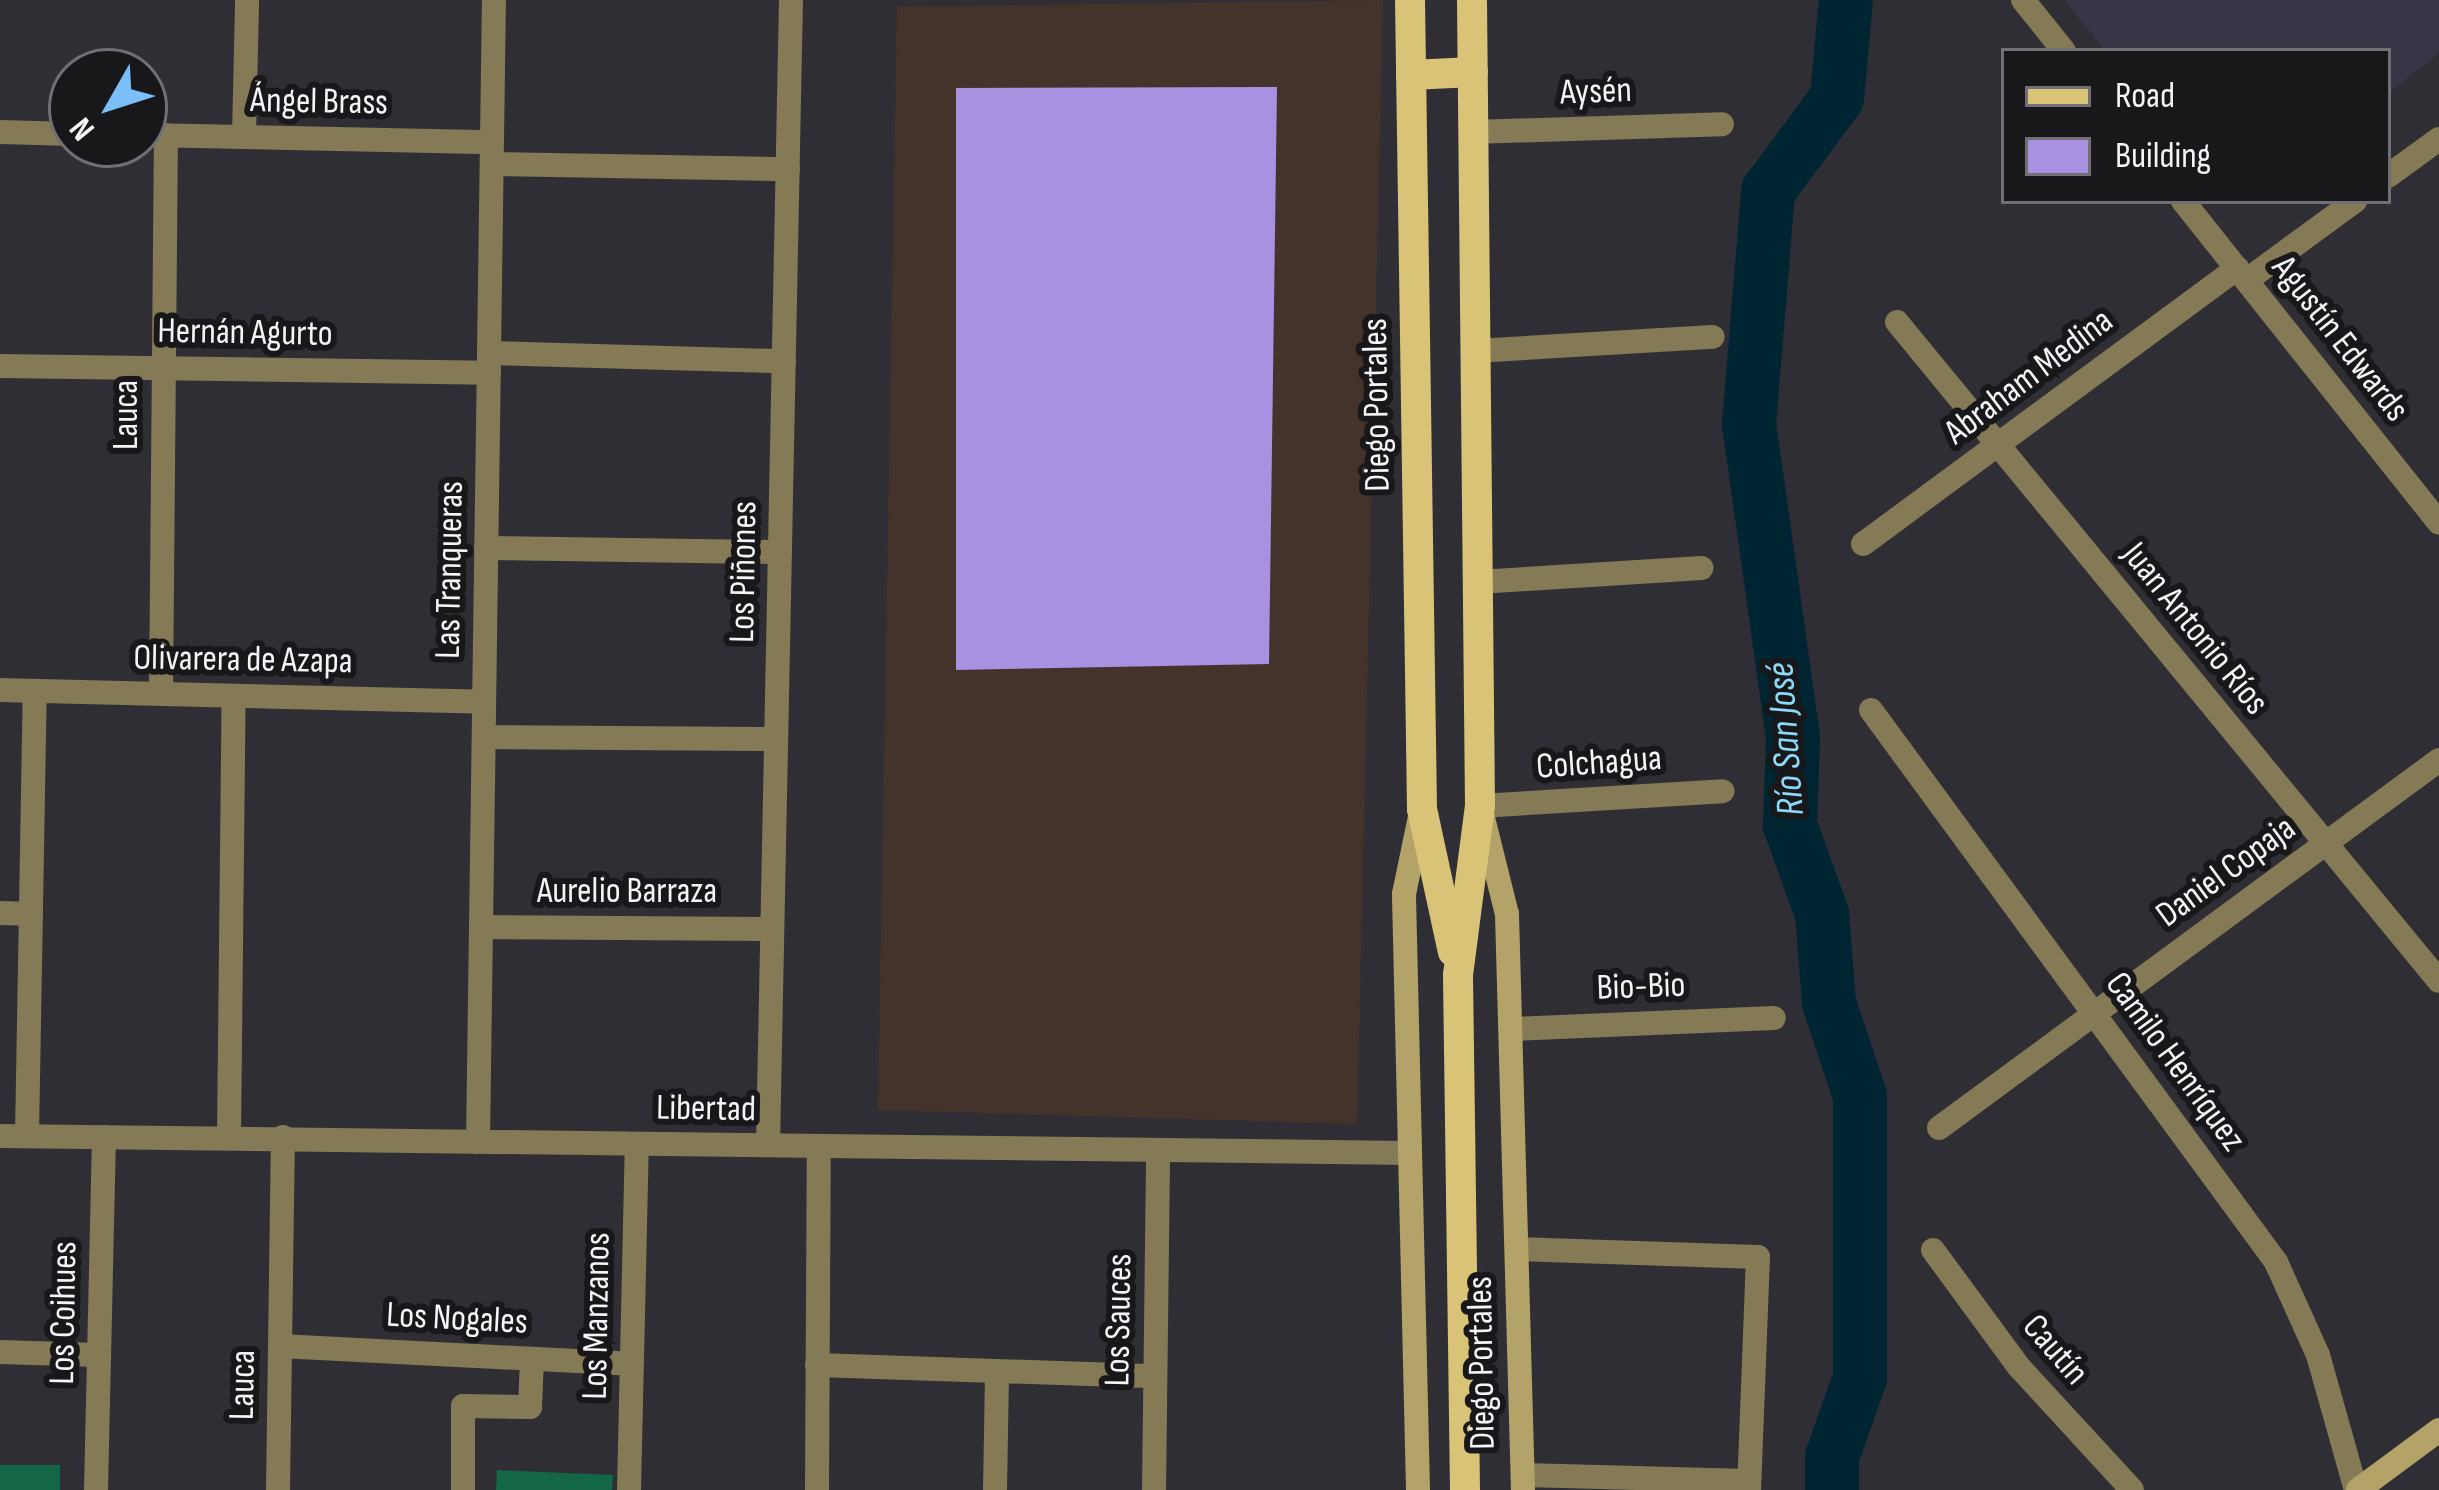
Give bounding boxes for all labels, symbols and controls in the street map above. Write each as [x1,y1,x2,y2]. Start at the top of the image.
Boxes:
north arrow [48,48,168,168]
legend [2001,48,2391,204]
street label: Aysén [1559,69,1633,115]
text: Road [2115,75,2175,118]
street label: Ángel Brass [250,79,388,125]
text: N [61,109,103,148]
text: Building [2115,135,2211,178]
street label: Agustín Edwards [2262,248,2418,430]
street label: Abraham Medina [1936,300,2122,454]
street label: Hernán Agurto [157,310,333,356]
street label: Diego Portales [1354,318,1400,492]
street label: Lauca [105,380,149,450]
street label: Las Tranqueras [427,481,473,659]
street label: Los Piñones [721,501,767,643]
street label: Juan Antonio Ríos [2113,534,2277,724]
street label: Olivarera de Azapa [133,636,353,684]
water label: Río San José [1758,661,1816,817]
street label: Colchagua [1535,737,1663,789]
street label: Daniel Copaja [2148,807,2304,937]
street label: Aurelio Barraza [537,870,717,914]
street label: Bio-Bio [1596,964,1686,1010]
street label: Camilo Henríquez [2096,964,2254,1160]
street label: Libertad [656,1087,756,1131]
street label: Los Manzanos [574,1232,620,1400]
street label: Los Coihues [41,1241,87,1385]
street label: Los Sauces [1096,1253,1142,1387]
street label: Diego Portales [1459,1276,1505,1450]
street label: Los Nogales [385,1294,529,1344]
street label: Cautín [2013,1306,2097,1394]
street label: Lauca [221,1350,265,1420]

